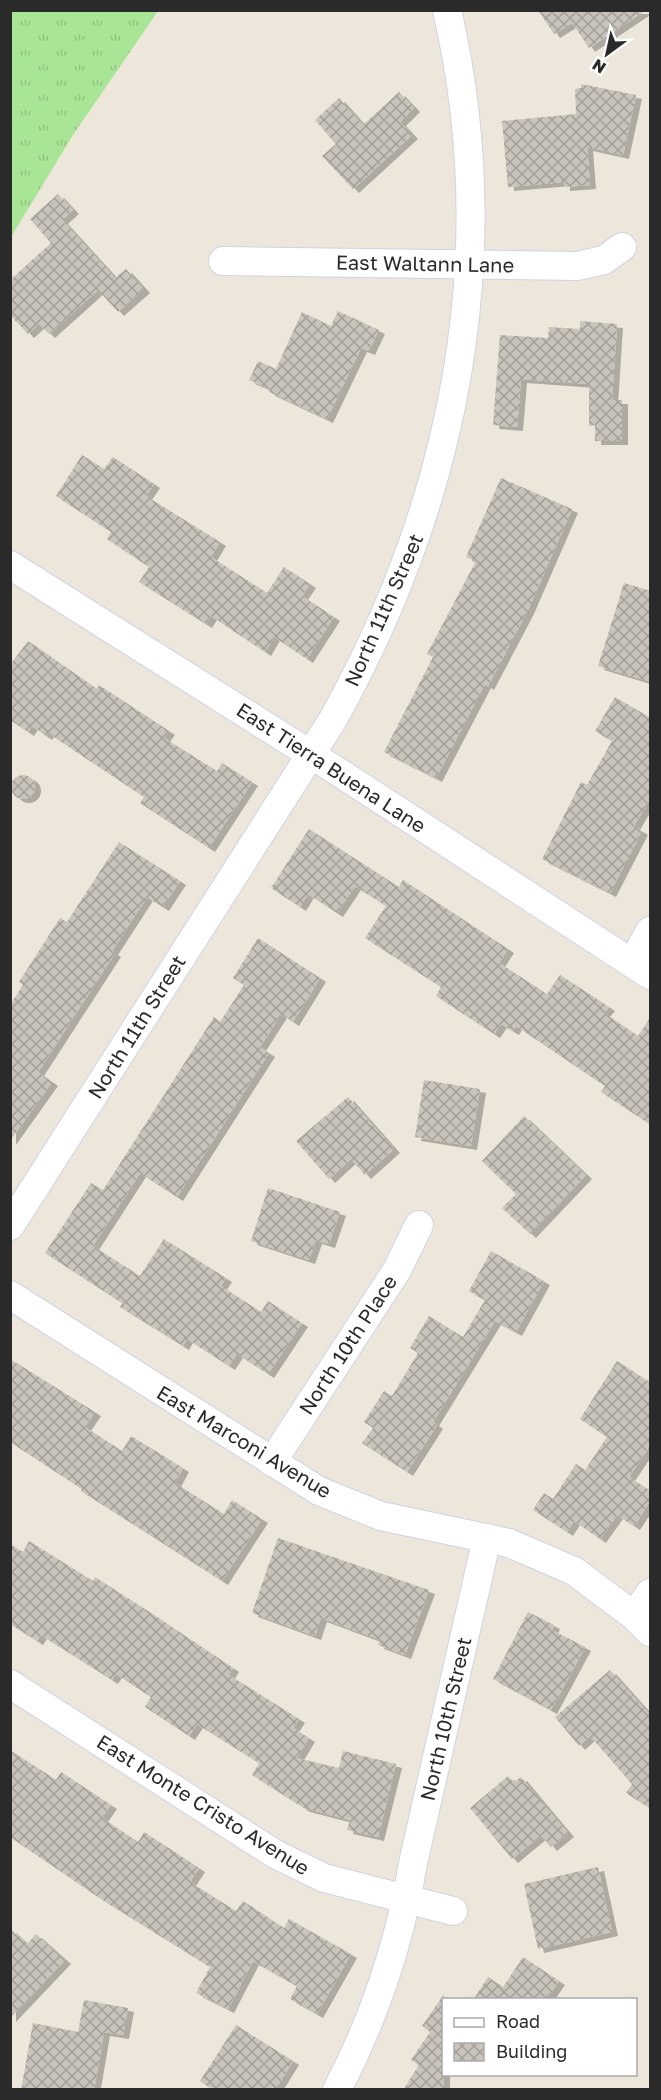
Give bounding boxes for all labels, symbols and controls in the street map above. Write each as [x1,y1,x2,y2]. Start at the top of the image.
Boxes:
north arrow [577,24,637,84]
text: N [588,55,609,78]
street label: East Waltann Lane [336,249,514,277]
street label: North 11th Street [339,530,428,690]
street label: East Tierra Buena Lane [233,697,431,837]
street label: North 11th Street [82,950,190,1103]
street label: North 10th Place [293,1270,401,1419]
street label: East Marconi Avenue [153,1380,336,1503]
street label: North 10th Street [415,1635,476,1803]
street label: East Monte Cristo Avenue [93,1729,314,1879]
legend [442,1998,637,2076]
text: Road [496,2010,540,2032]
text: Building [496,2040,567,2062]

